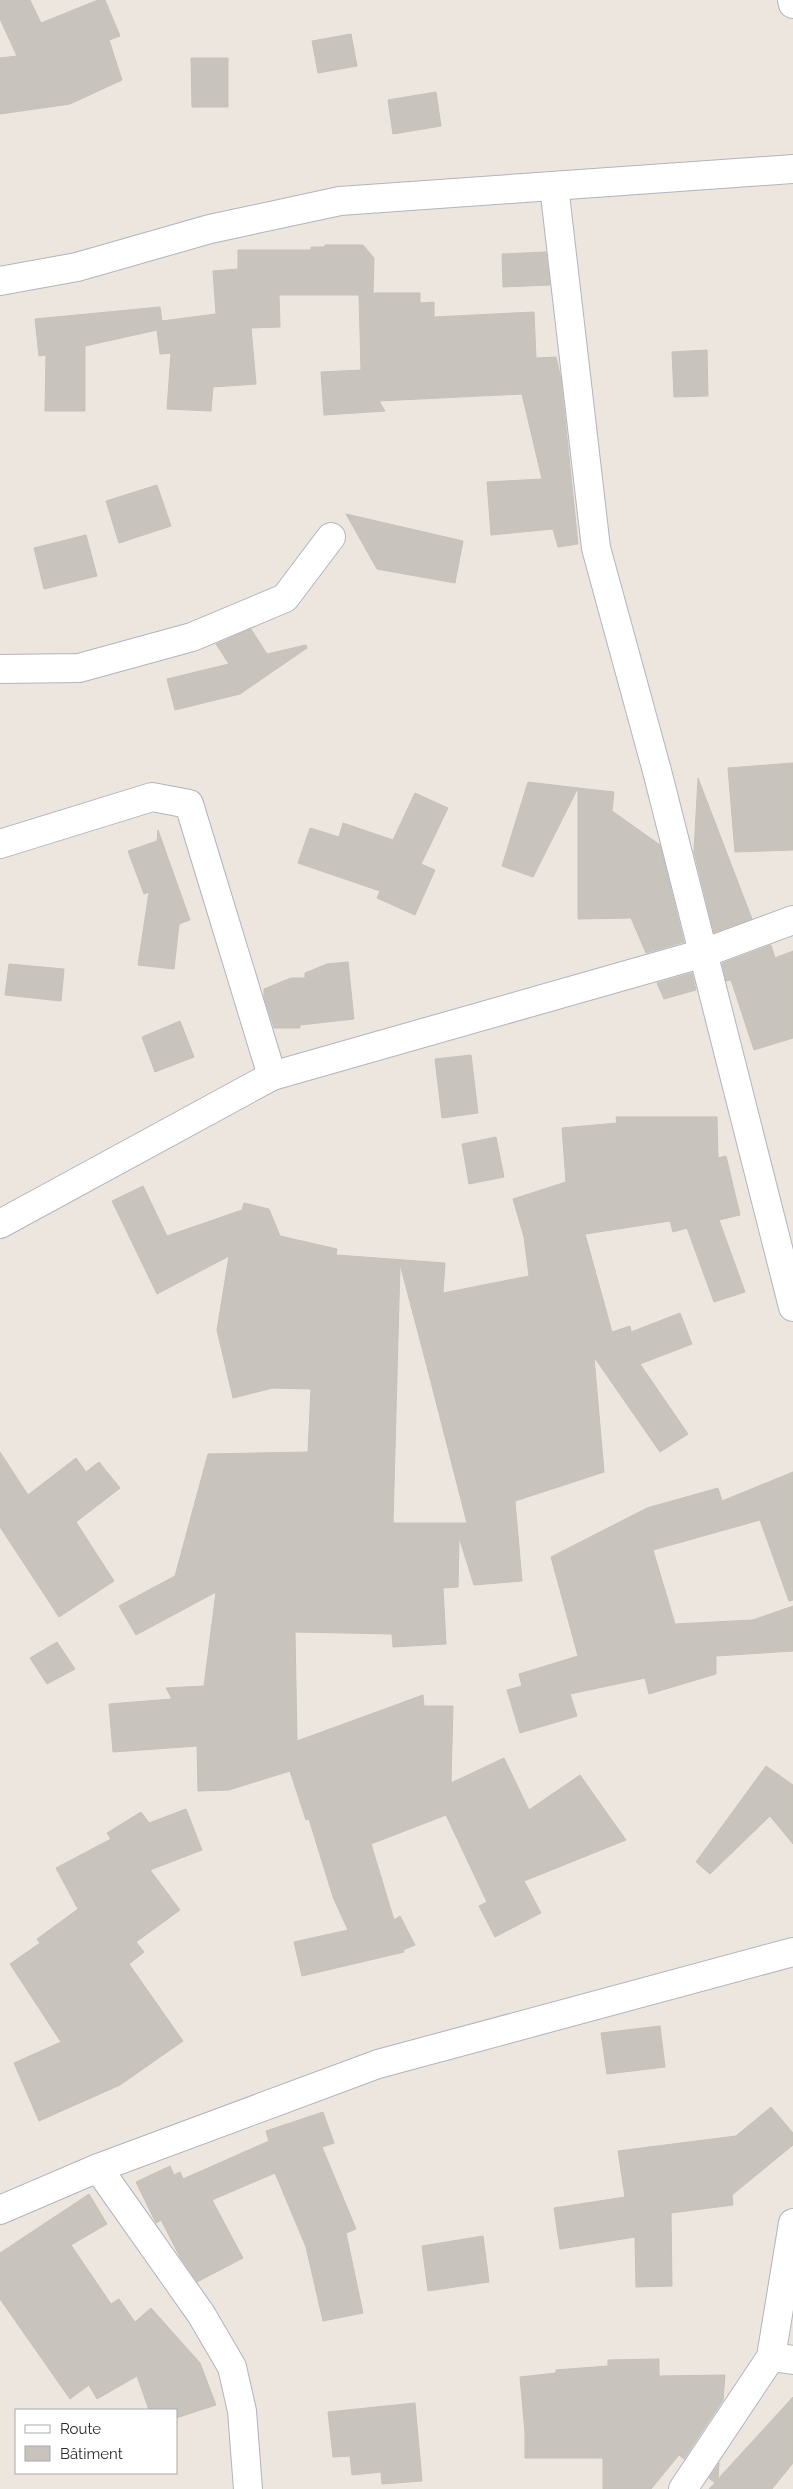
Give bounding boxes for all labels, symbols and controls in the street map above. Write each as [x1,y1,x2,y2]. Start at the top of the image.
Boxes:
legend [15,2409,178,2474]
text: Route [60,2420,101,2438]
text: Bâtiment [60,2445,123,2463]

